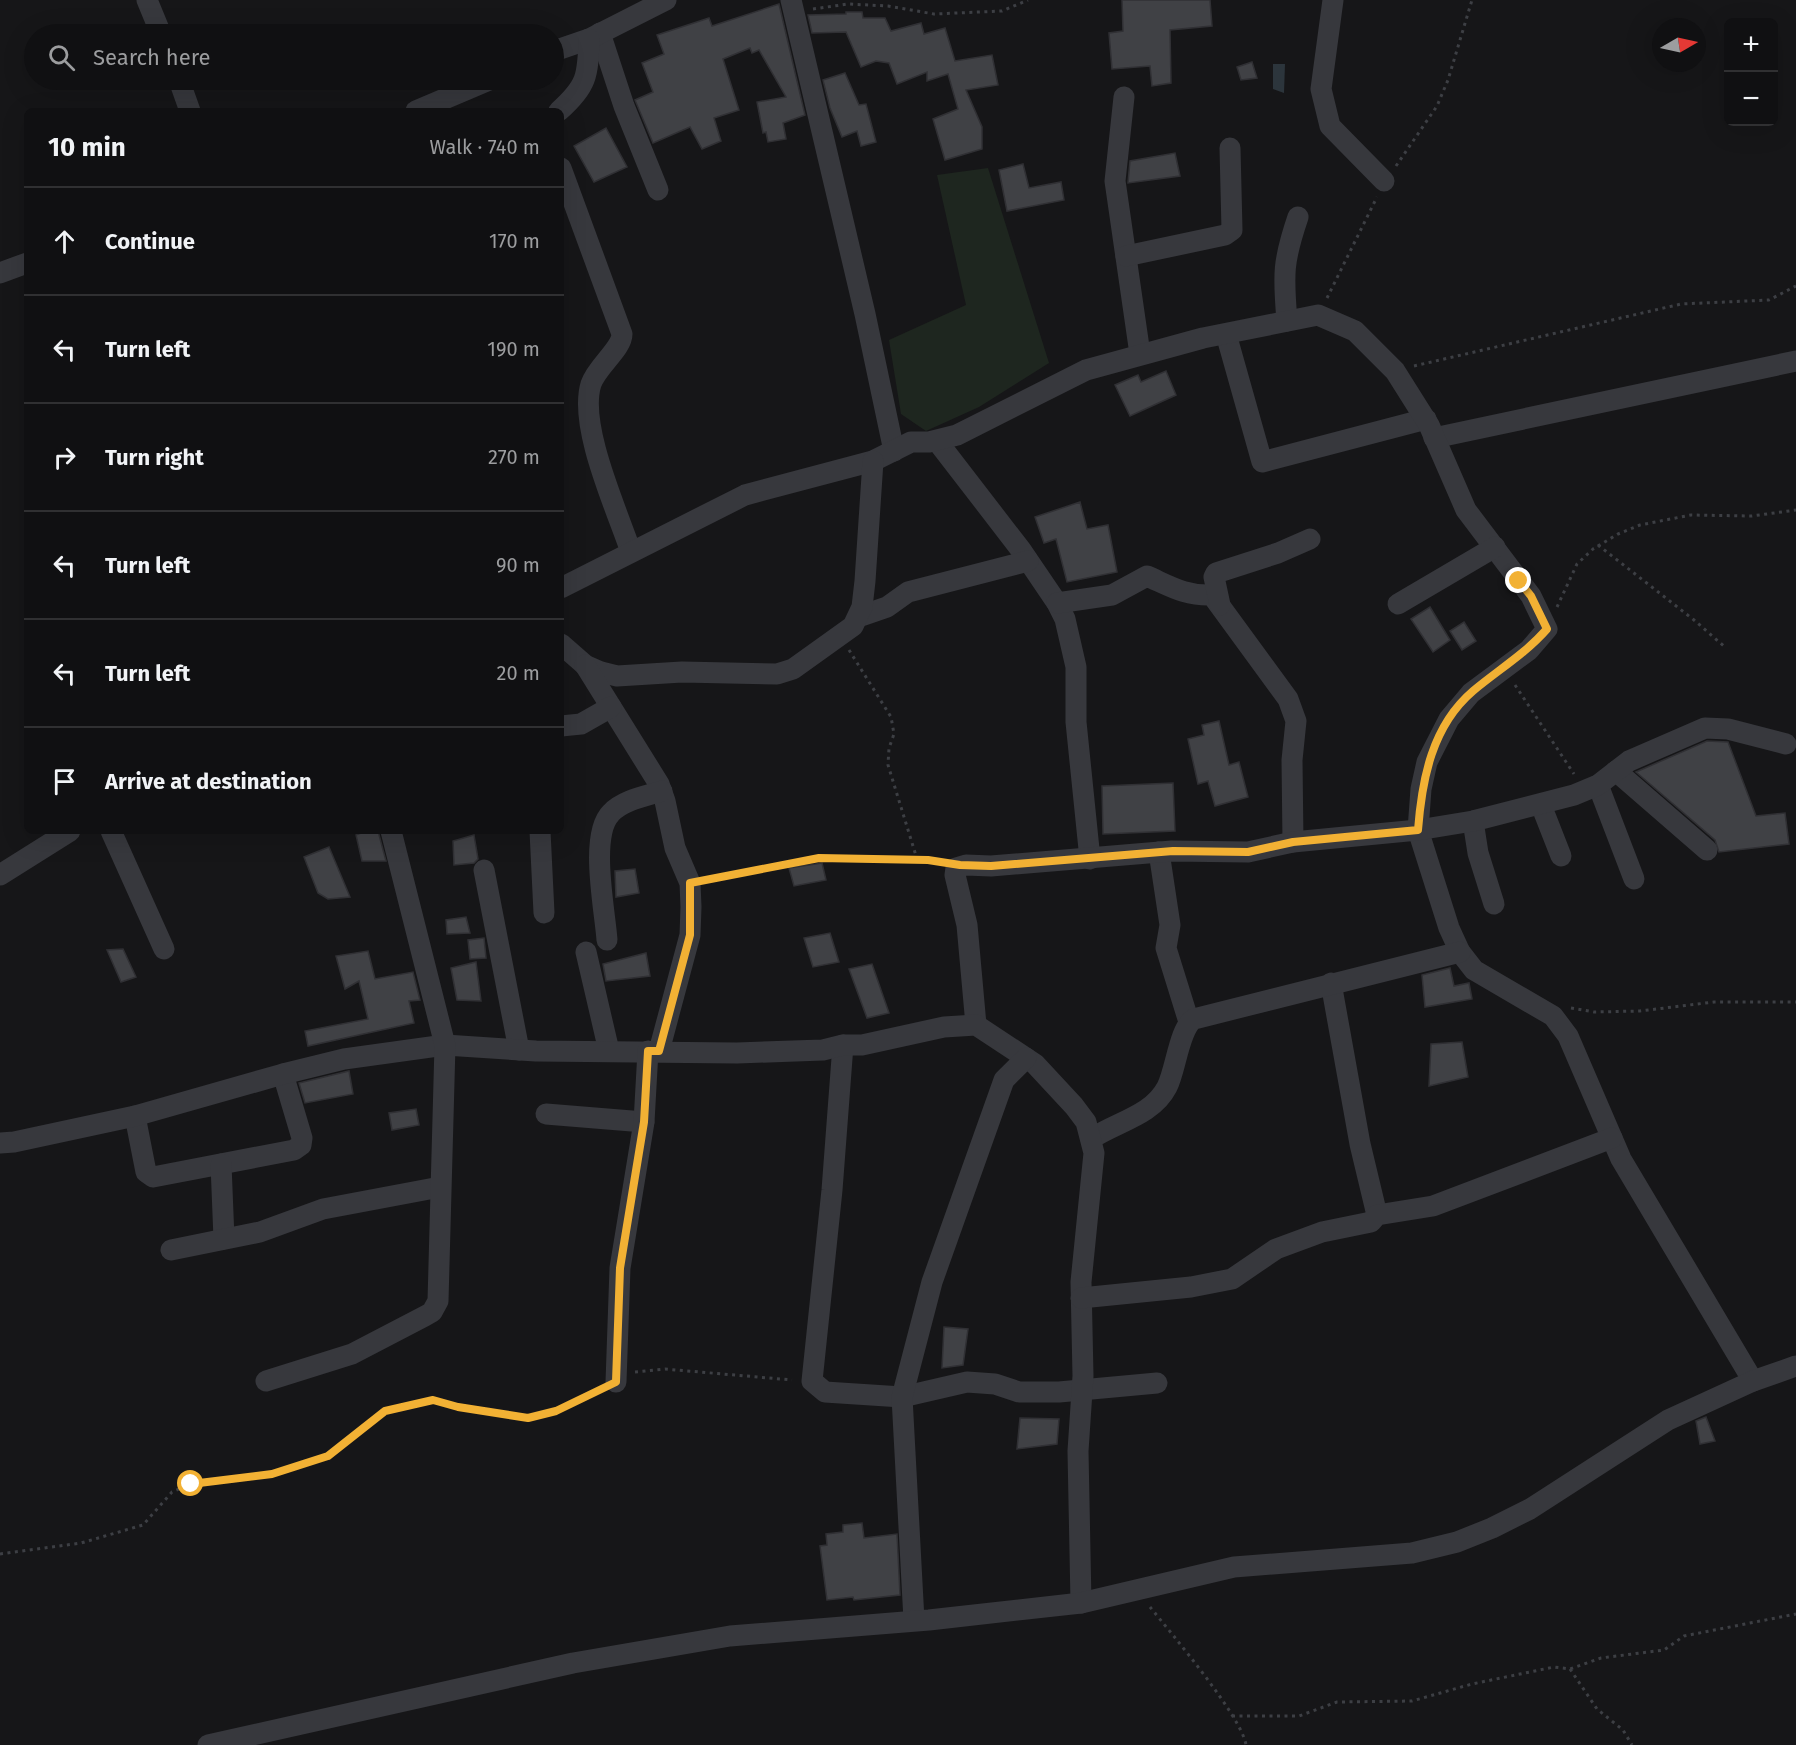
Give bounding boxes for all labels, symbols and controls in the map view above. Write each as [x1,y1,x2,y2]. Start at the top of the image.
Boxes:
north arrow [1652,18,1706,72]
map controls [1724,18,1778,126]
button: + [1724,18,1778,72]
search box [24,24,564,90]
icon: search [45,41,78,74]
text: Search here [93,44,211,71]
button: − [1724,72,1778,126]
text: 10 min [48,132,126,163]
text: Walk · 740 m [430,135,540,159]
icon: ahead [48,225,81,258]
text: Continue [105,228,195,255]
text: 170 m [489,229,540,253]
icon: left [48,333,81,366]
text: Turn left [105,336,190,363]
text: 190 m [487,337,540,361]
icon: right [48,441,81,474]
text: Turn right [105,444,204,471]
text: 270 m [488,445,540,469]
icon: left [48,549,81,582]
text: Turn left [105,552,190,579]
text: 90 m [496,553,540,577]
route end [1505,567,1531,593]
icon: left [48,657,81,690]
text: Turn left [105,660,190,687]
text: 20 m [497,661,540,685]
icon: arrive [48,765,81,798]
text: Arrive at destination [105,768,312,795]
route start [177,1470,203,1496]

